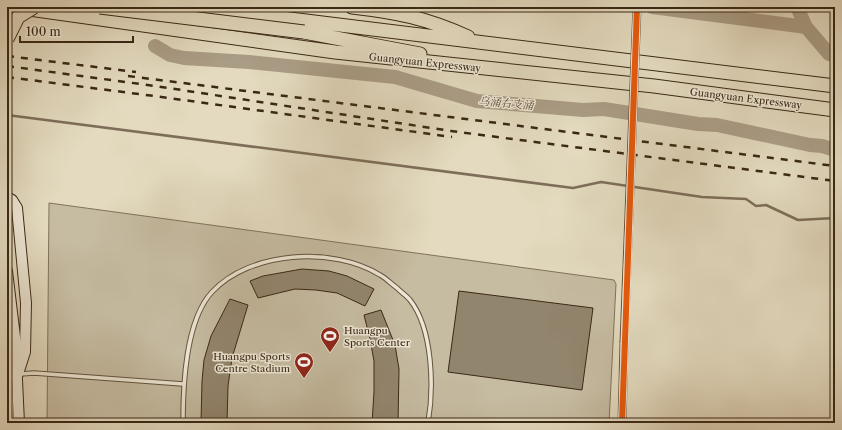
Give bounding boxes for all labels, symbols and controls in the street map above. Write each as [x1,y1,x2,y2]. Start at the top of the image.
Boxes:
scale bar [20,18,133,44]
text: 100 m [26,24,61,39]
street label: Guangyuan Expressway [368,50,482,75]
street label: Guangyuan Expressway [689,85,803,112]
water label: 乌涌右支涌 [478,94,536,113]
place label: Huangpu Sports Center [344,324,411,349]
sports icon: Huangpu Sports Center [319,325,341,353]
place label: Huangpu Sports Centre Stadium [213,350,291,375]
sports icon: Huangpu Sports Centre Stadium [293,351,315,379]

